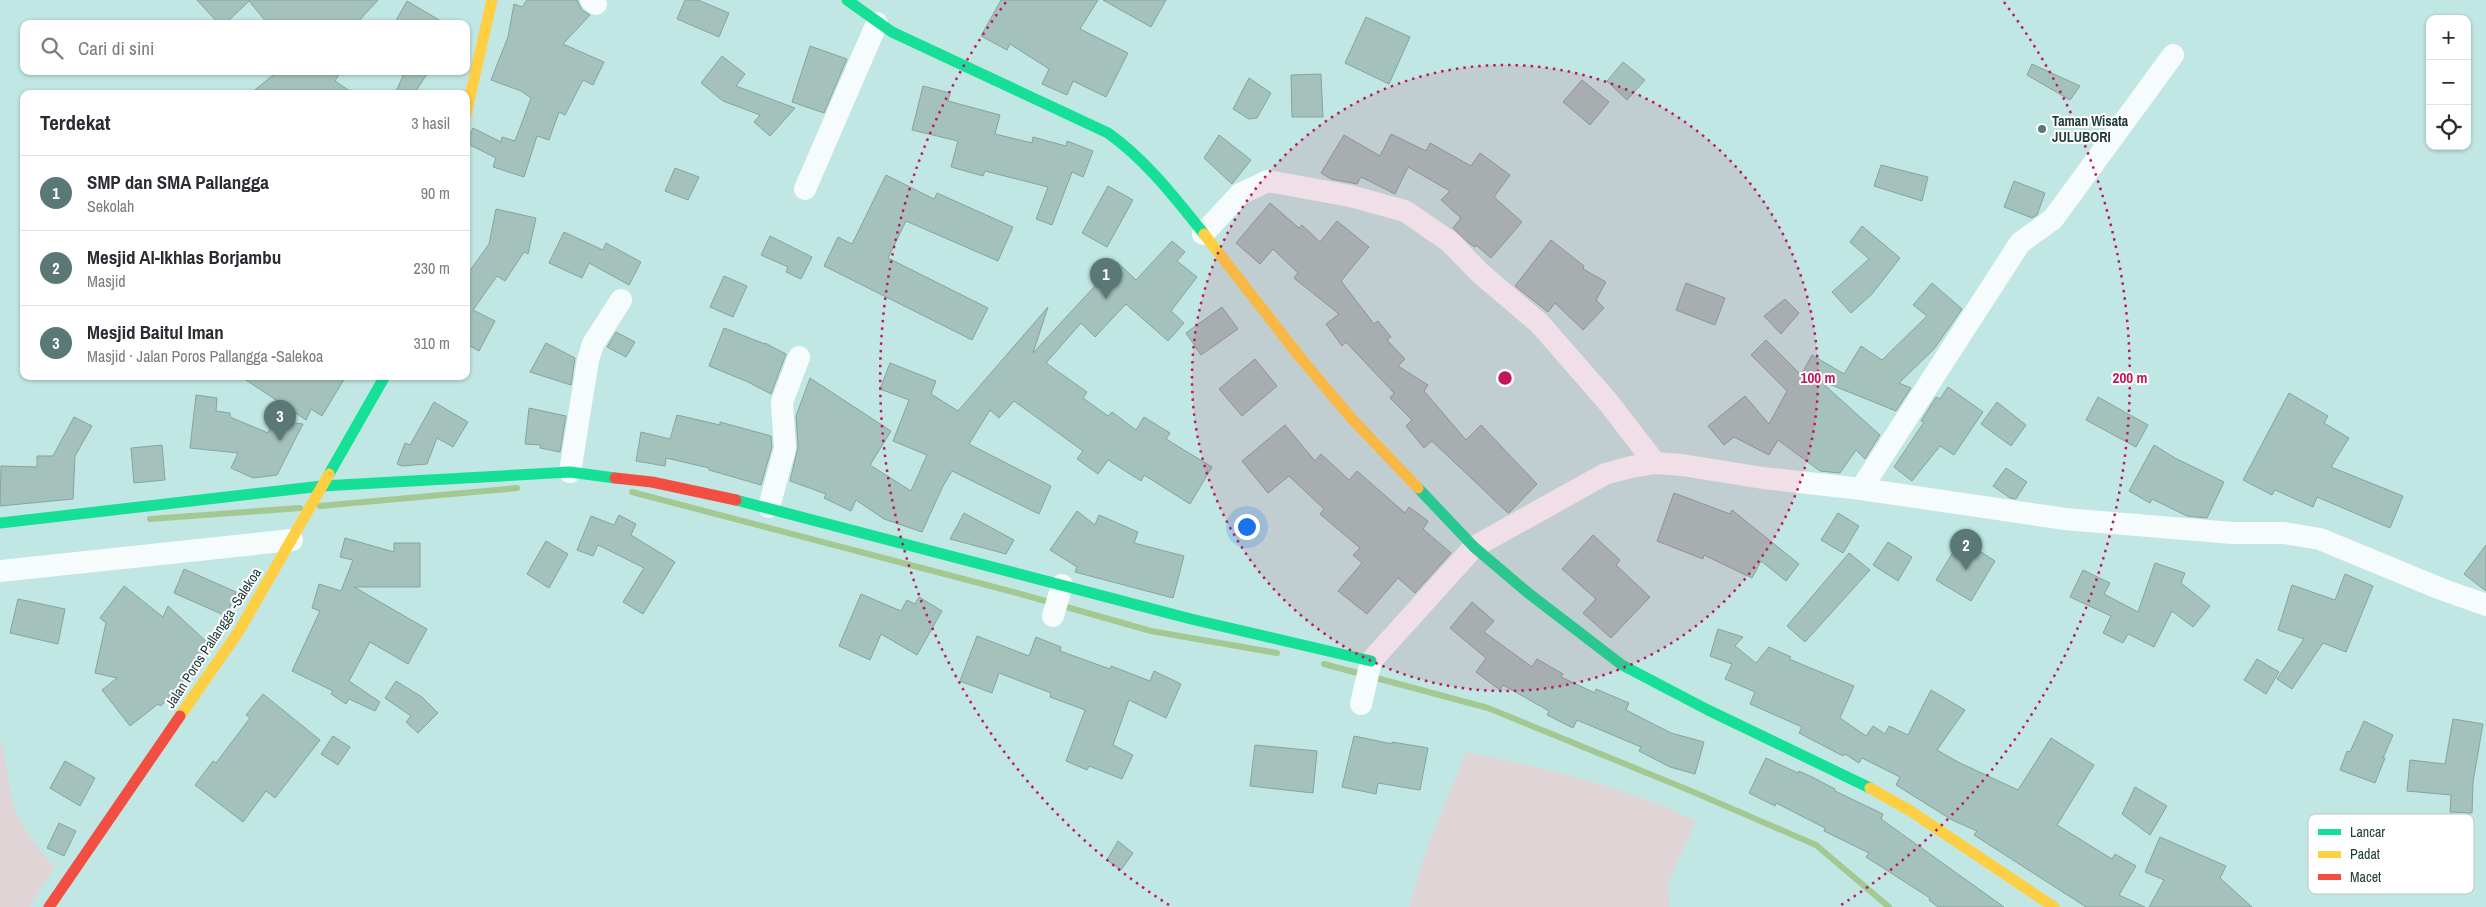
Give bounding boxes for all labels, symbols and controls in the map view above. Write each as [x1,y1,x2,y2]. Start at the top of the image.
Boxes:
map controls [2426,15,2471,150]
button: + [2426,15,2471,60]
search box [20,20,470,75]
icon: search [38,34,66,62]
text: Cari di sini [78,35,154,61]
button: − [2426,60,2471,105]
button: locate [2426,105,2471,150]
text: Terdekat [40,108,111,137]
text: 3 hasil [411,112,450,134]
place label: Taman Wisata JULUBORI [2052,112,2129,146]
marker: Taman Wisata JULUBORI [2036,123,2048,135]
text: SMP dan SMA Pallangga [87,169,269,195]
text: 1 [52,182,60,204]
text: 90 m [421,182,450,204]
text: Sekolah [87,195,134,217]
text: Mesjid Al-Ikhlas Borjambu [87,244,281,270]
text: 2 [52,257,60,279]
text: 230 m [414,257,450,279]
pin: 1 [1090,258,1122,299]
text: Masjid [87,270,126,292]
text: Mesjid Baitul Iman [87,319,224,345]
text: 3 [52,332,60,354]
text: 310 m [414,332,450,354]
text: Masjid · Jalan Poros Pallangga -Salekoa [87,345,323,367]
text: 100 m [1801,367,1835,388]
text: 200 m [2113,367,2147,388]
centre of rings [1496,369,1514,387]
pin: 3 [264,400,296,441]
your location [1234,514,1260,540]
pin: 2 [1950,529,1982,570]
street label: Jalan Poros Pallangga -Salekoa [161,564,265,711]
legend [2308,814,2474,894]
text: Lancar [2350,823,2385,841]
text: Padat [2350,845,2380,863]
text: Macet [2350,868,2381,886]

